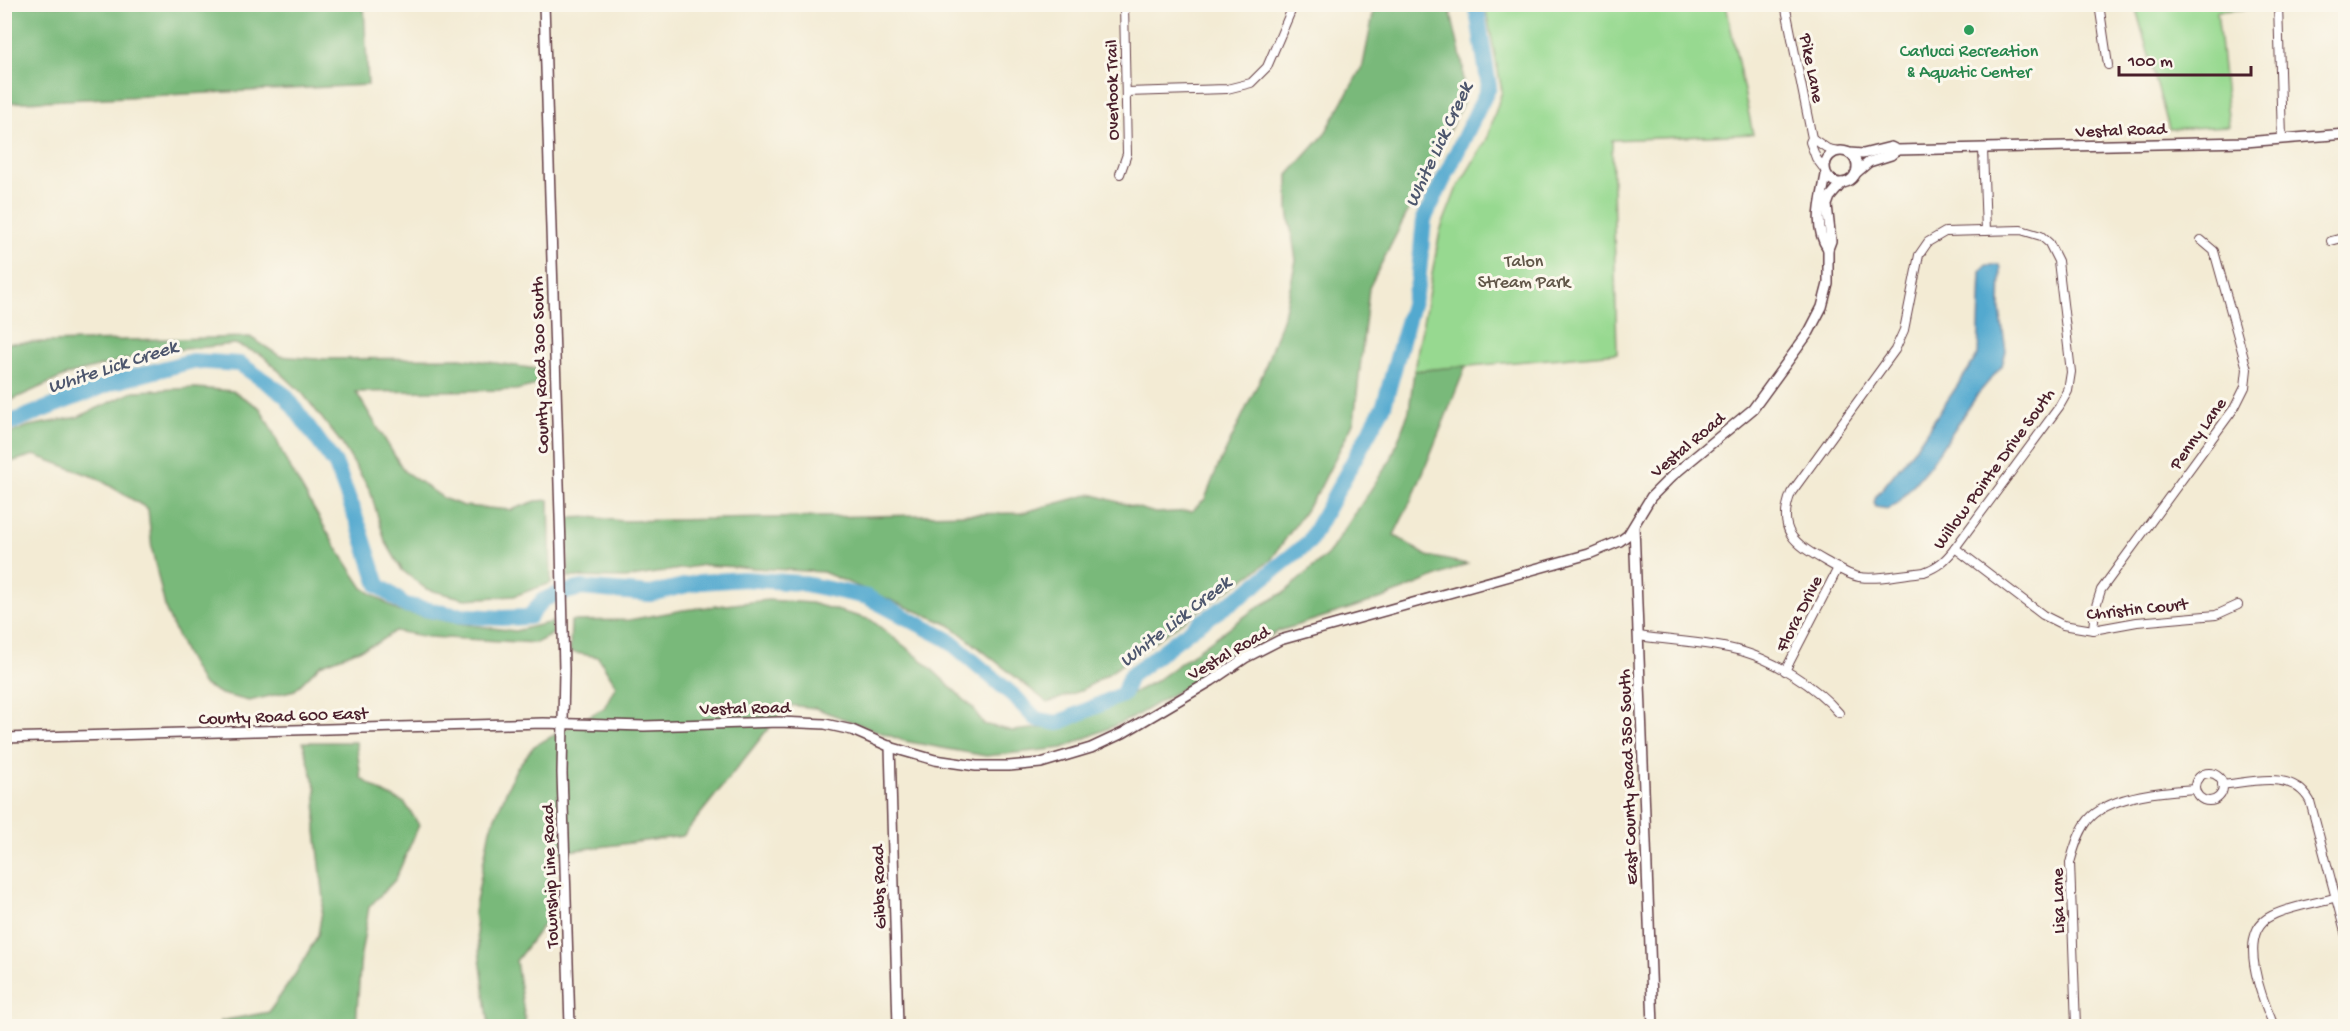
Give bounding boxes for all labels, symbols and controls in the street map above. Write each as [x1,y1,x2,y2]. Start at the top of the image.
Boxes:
marker: Carlucci Recreation & Aquatic Center [1962,23,1976,37]
street label: Pike Lane [1793,31,1828,105]
street label: Overlook Trail [1102,39,1125,140]
scale bar [2119,39,2251,77]
place label: Carlucci Recreation & Aquatic Center [1900,42,2039,84]
text: 100 m [2127,52,2173,73]
water label: White Lick Creek [1401,78,1480,211]
street label: Vestal Road [2074,119,2168,144]
park label: Talon Stream Park [1478,252,1572,294]
street label: County Road 300 South [528,276,555,454]
water label: White Lick Creek [45,336,183,400]
street label: Willow Pointe Drive South [1930,385,2061,554]
street label: Penny Lane [2165,394,2233,475]
street label: Vestal Road [1646,408,1731,484]
water label: White Lick Creek [1116,571,1238,673]
street label: Flora Drive [1772,572,1829,656]
street label: Christin Court [2086,595,2191,626]
street label: Vestal Road [1184,622,1275,686]
street label: East County Road 350 South [1615,668,1644,885]
street label: Vestal Road [698,698,792,721]
street label: County Road 600 East [198,704,370,731]
street label: Township Line Road [538,802,565,949]
street label: Gibbs Road [868,843,892,929]
street label: Lisa Lane [2048,867,2071,934]

